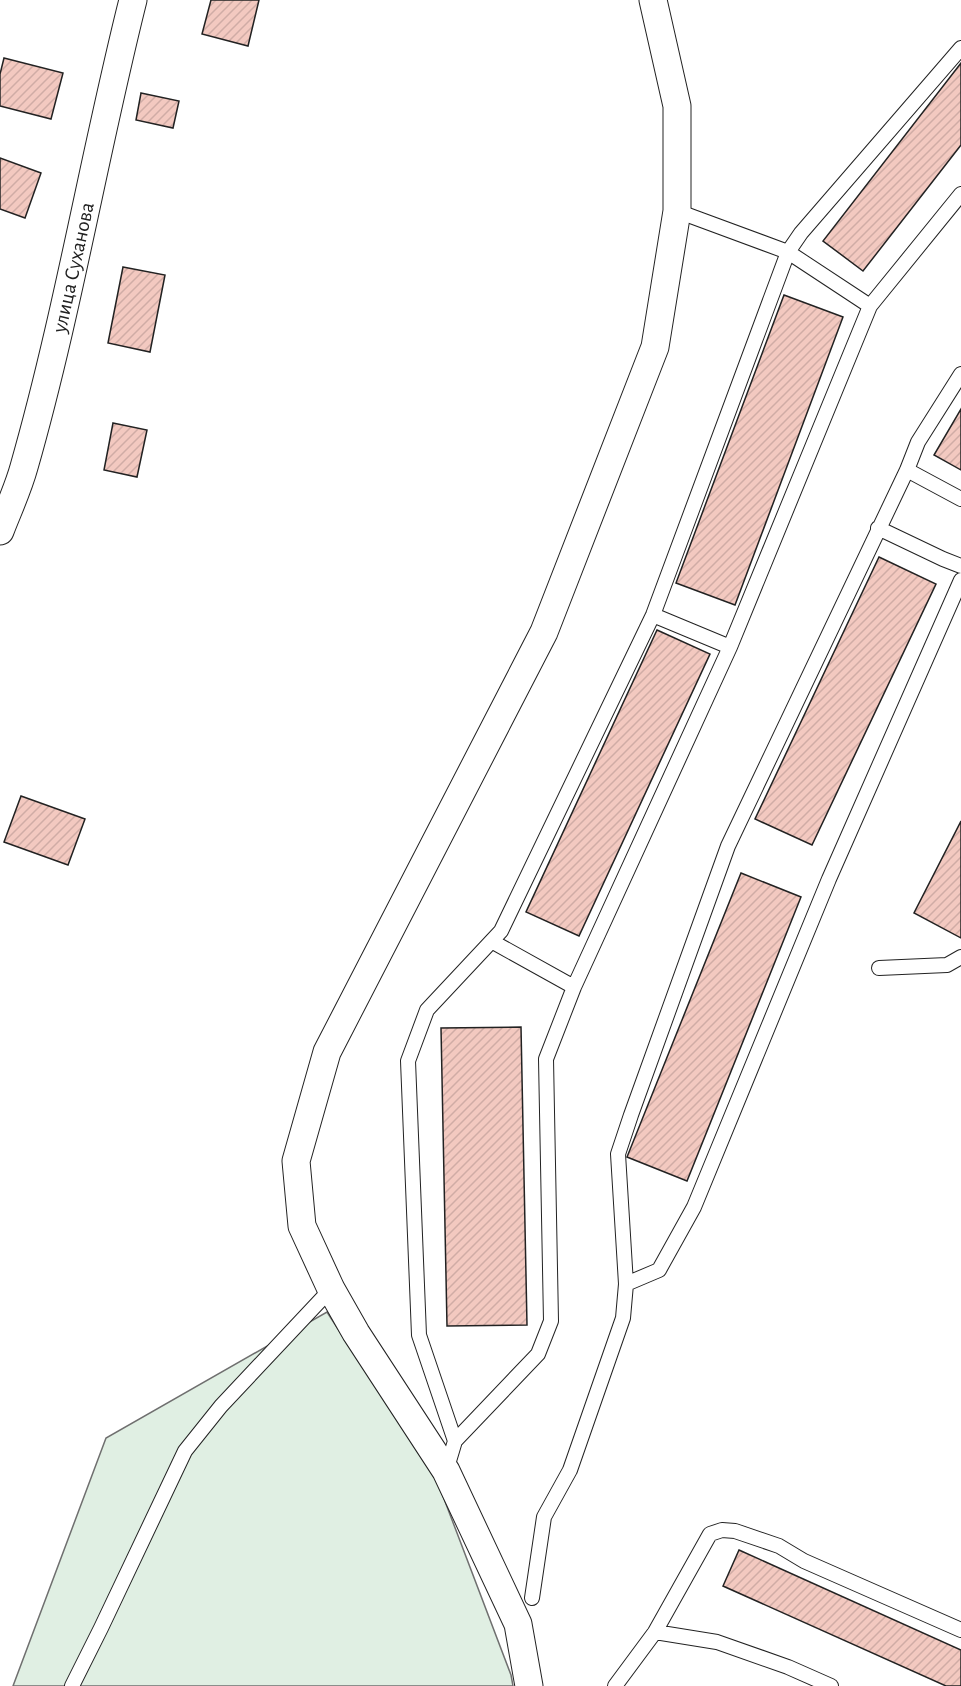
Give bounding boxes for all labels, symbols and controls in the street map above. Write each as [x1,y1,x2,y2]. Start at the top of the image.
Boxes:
street label: улица Суханова [49,200,98,336]

